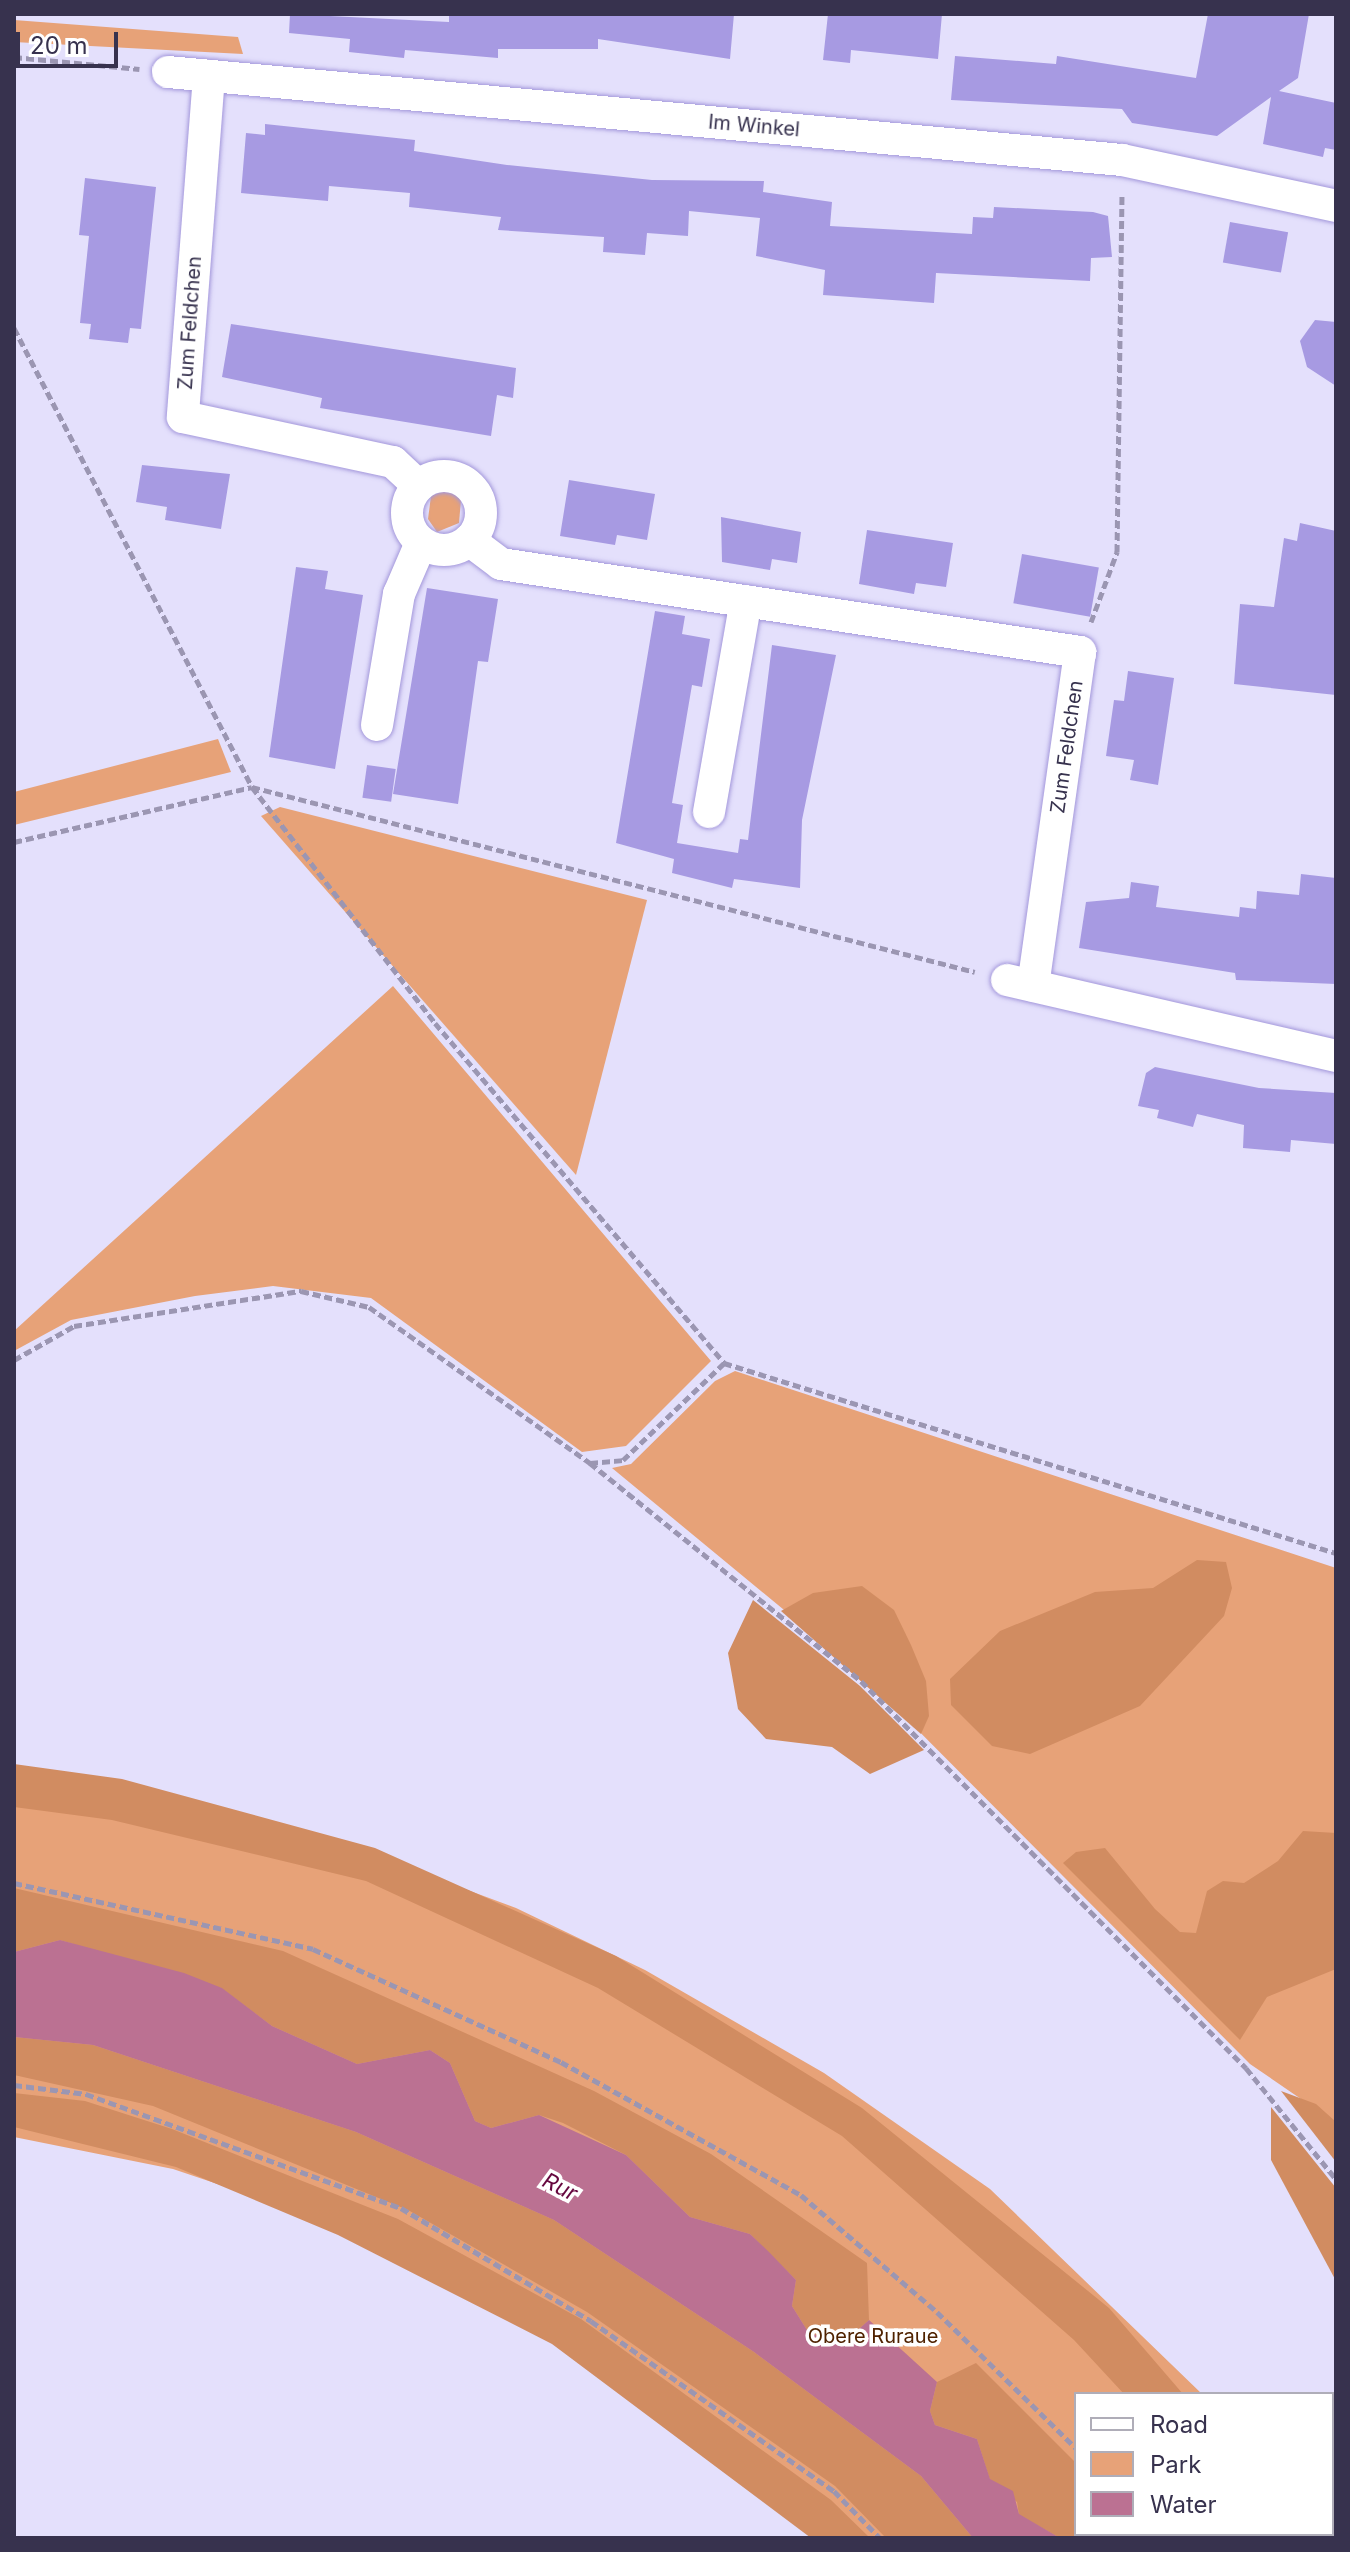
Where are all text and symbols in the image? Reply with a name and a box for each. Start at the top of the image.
scale bar [20,16,122,66]
text: 20 m [30,31,88,60]
street label: Im Winkel [707,110,801,142]
street label: Zum Feldchen [173,255,207,391]
street label: Zum Feldchen [1046,679,1088,815]
water label: Rur [538,2167,582,2207]
park label: Obere Ruraue [808,2324,938,2348]
legend [1074,2392,1334,2536]
text: Road [1150,2410,1208,2439]
text: Park [1150,2450,1201,2479]
text: Water [1150,2490,1217,2519]

